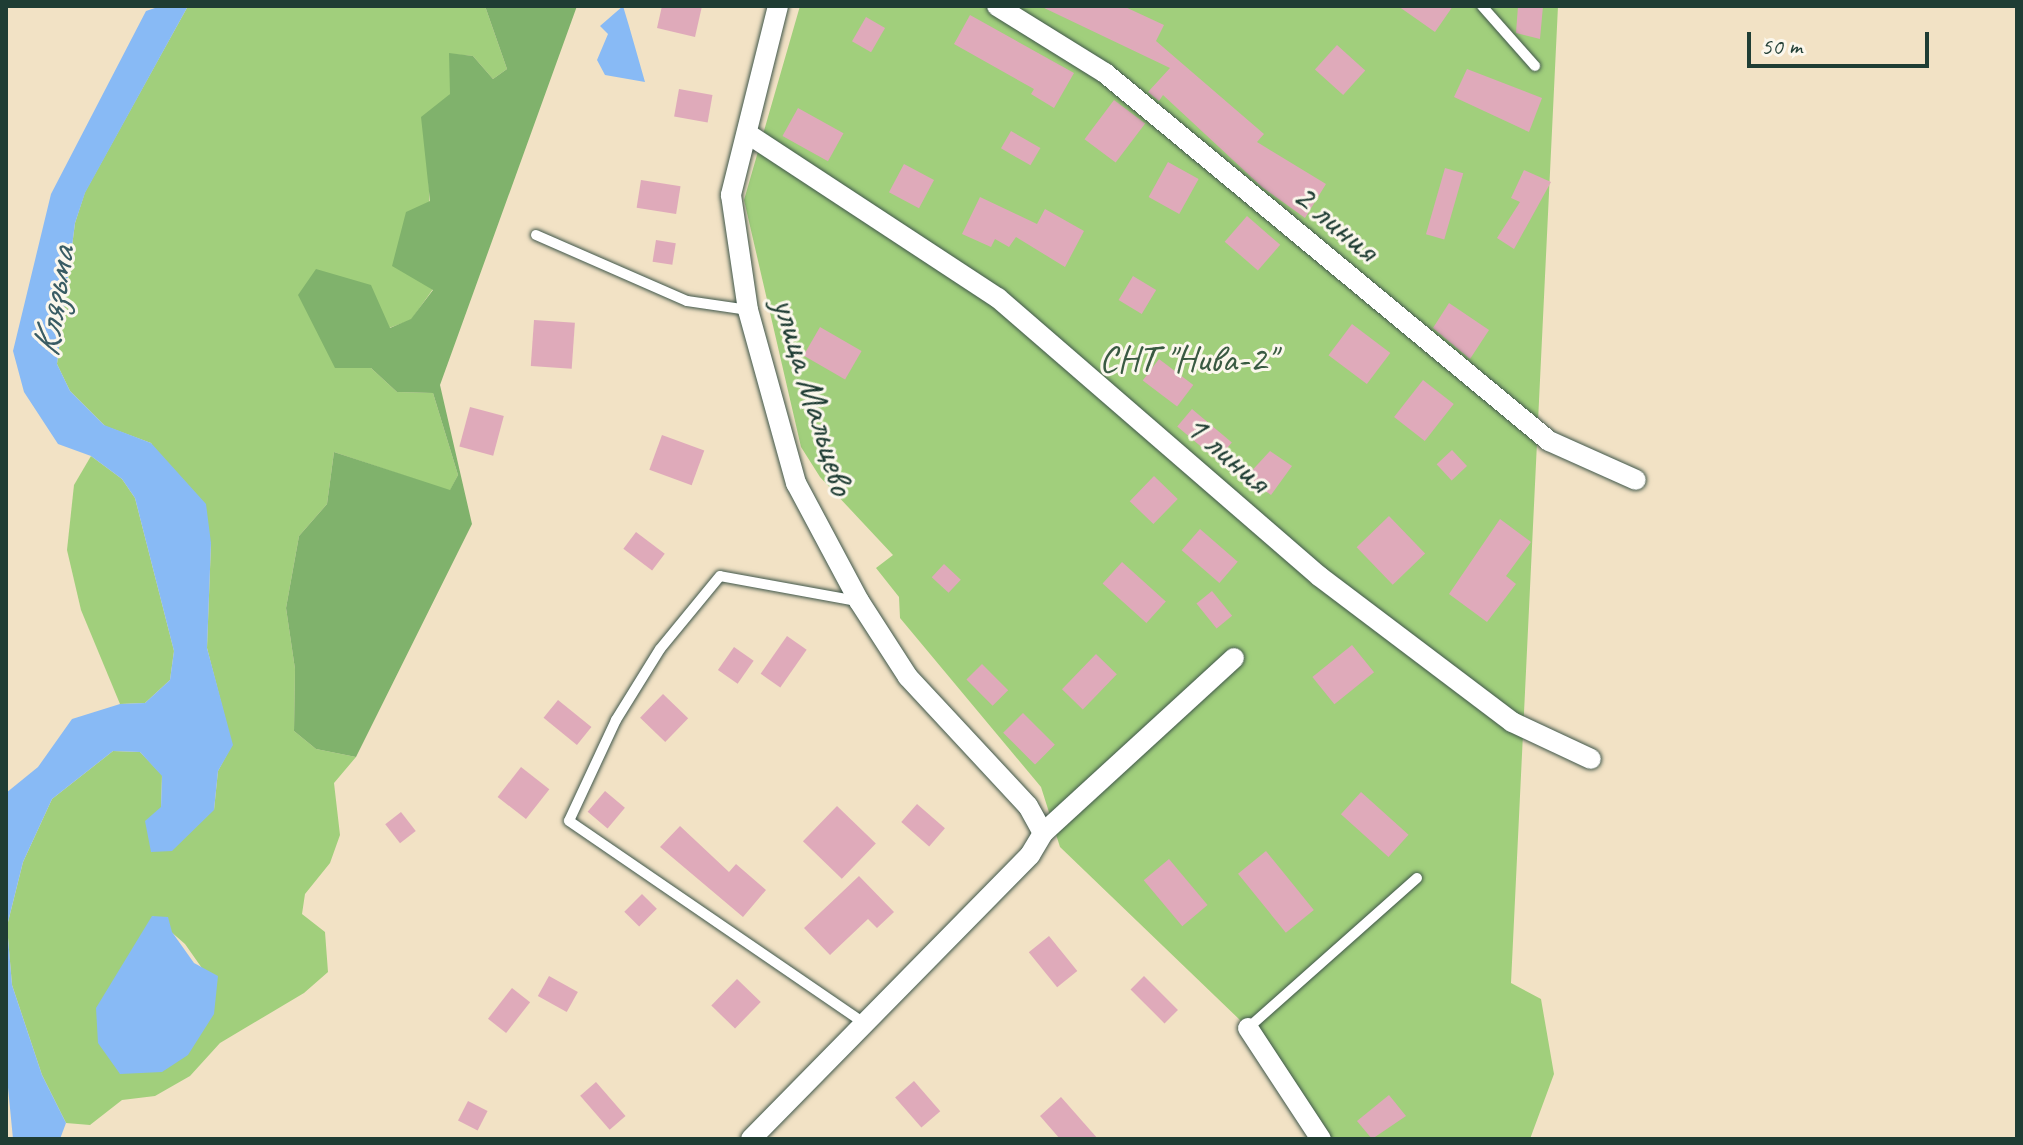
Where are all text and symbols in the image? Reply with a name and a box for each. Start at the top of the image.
scale bar [1751,16,1933,66]
text: 50 m [1761,31,1802,61]
street label: 2 линия [1283,173,1389,271]
water label: Клязьма [21,244,85,360]
street label: улица Мальцево [762,292,866,500]
park label: СНТ "Нива-2" [1099,336,1275,382]
street label: 1 линия [1176,403,1280,503]

